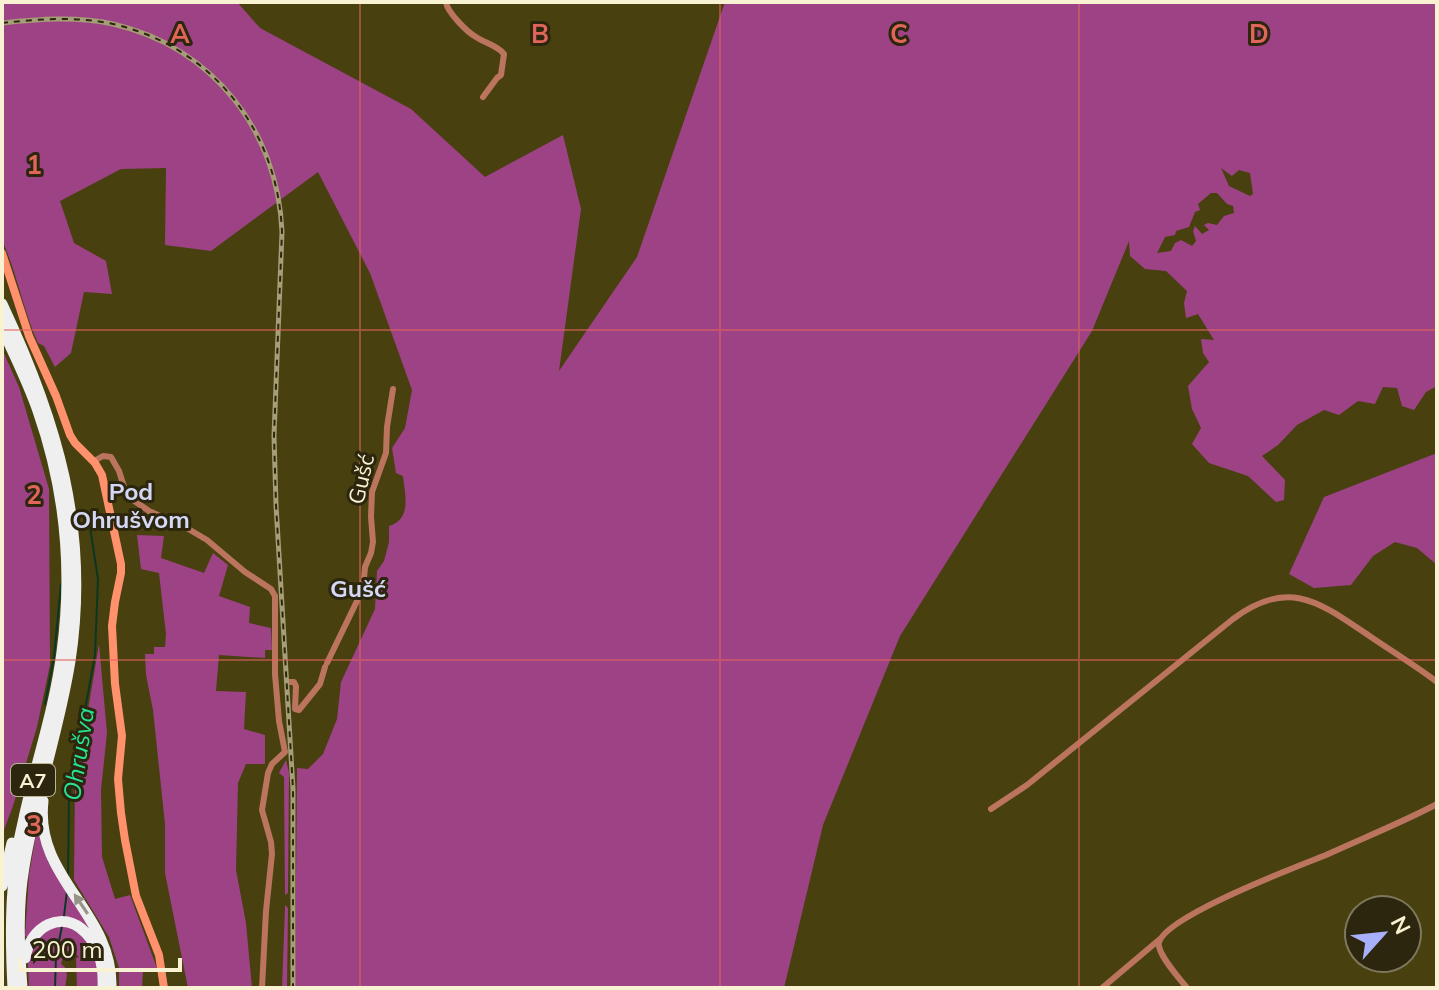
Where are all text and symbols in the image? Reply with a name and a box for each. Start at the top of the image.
text: A [170,17,190,50]
text: B [531,17,549,50]
text: C [890,17,908,50]
text: D [1249,17,1269,50]
text: 1 [26,148,42,181]
street label: Gušć [342,451,380,507]
district label: Pod Ohrušvom [72,476,190,534]
text: 2 [26,478,42,511]
district label: Gušć [330,573,386,603]
water label: Ohrušva [56,705,100,803]
road number: A7 [11,764,55,796]
text: 3 [26,808,42,841]
one-way arrow [73,893,88,914]
north arrow [1343,894,1423,974]
text: N [1385,911,1417,939]
scale bar [20,922,180,972]
text: 200 m [32,934,103,964]

